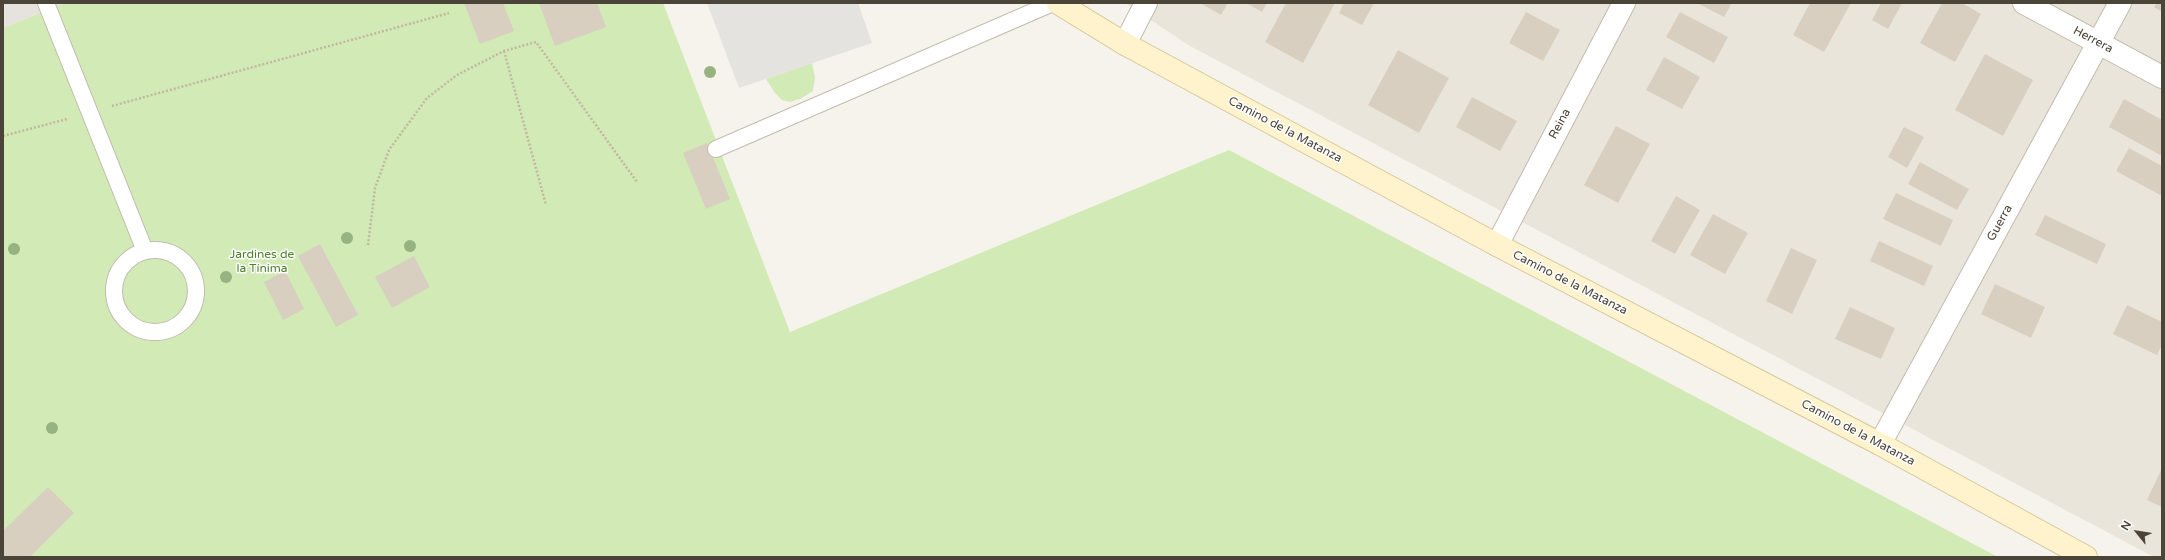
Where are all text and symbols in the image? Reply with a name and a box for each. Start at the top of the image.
street label: Herrera [2071,24,2115,56]
street label: Camino de la Matanza [1226,94,1344,166]
street label: Reina [1546,106,1574,142]
street label: Guerra [1984,202,2016,244]
park label: Jardines de la Tínima [230,248,294,276]
street label: Camino de la Matanza [1510,248,1630,318]
street label: Camino de la Matanza [1799,397,1917,469]
north arrow [2117,512,2157,552]
text: N [2118,519,2134,533]

